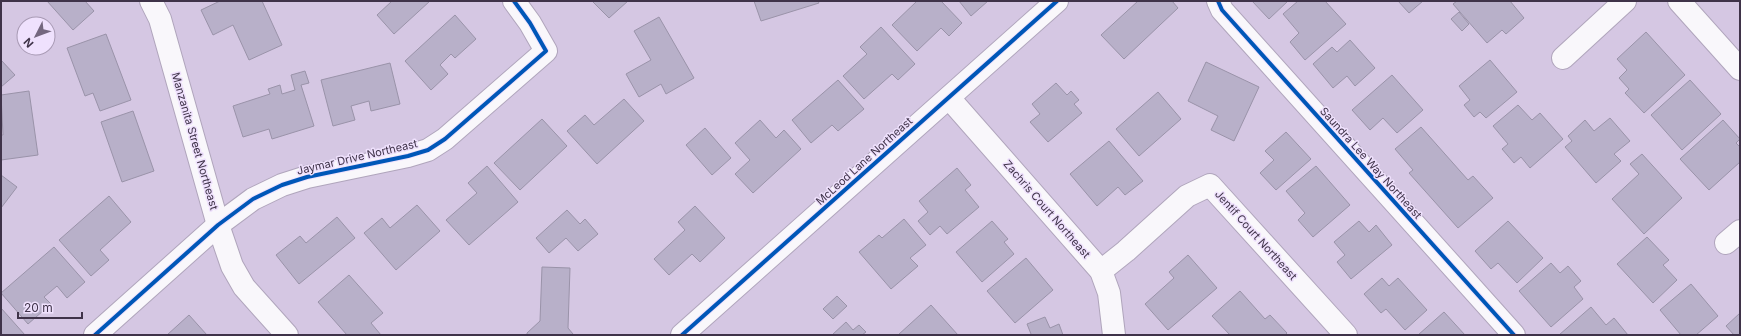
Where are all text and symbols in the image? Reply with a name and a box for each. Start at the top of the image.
north arrow [16,16,56,56]
text: N [21,35,37,50]
street label: Manzanita Street Northeast [169,71,221,212]
street label: Saundra Lee Way Northeast [1317,104,1425,222]
street label: McLeod Lane Northeast [813,114,915,208]
street label: Jaymar Drive Northeast [295,136,419,178]
street label: Zachris Court Northeast [1001,157,1094,261]
street label: Jentif Court Northeast [1212,187,1300,283]
scale bar [18,294,82,320]
text: 20 m [24,300,53,315]

